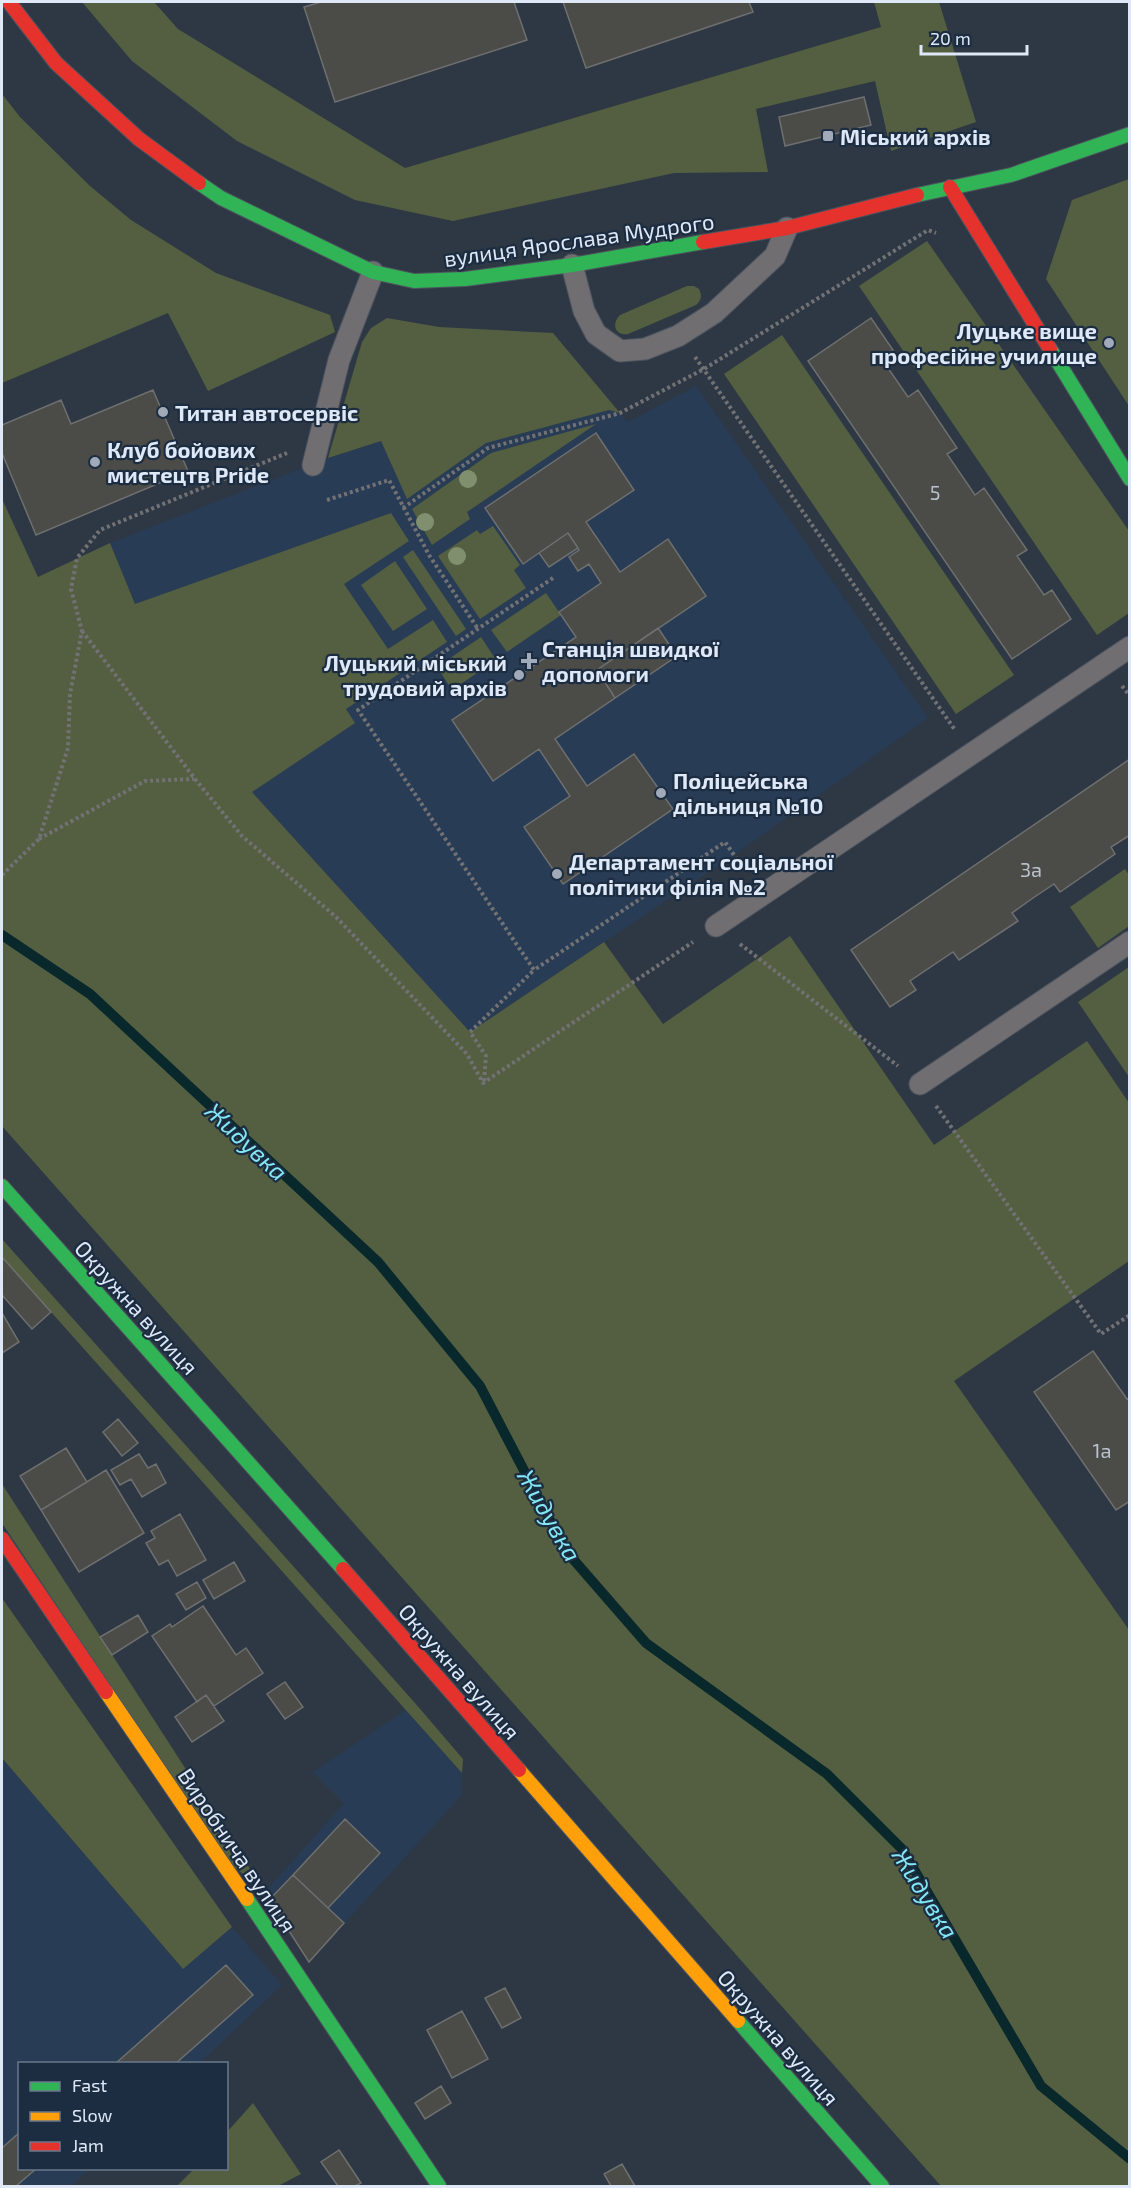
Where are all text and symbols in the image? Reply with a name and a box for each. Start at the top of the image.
scale bar [921,18,1028,56]
text: 20 m [930,27,971,49]
place label: Міський архів [840,123,991,149]
marker: Міський архів [821,129,835,143]
street label: вулиця Ярослава Мудрого [442,207,716,272]
place label: Луцьке вище професійне училище [871,317,1097,368]
marker: Луцьке вище професійне училище [1102,336,1116,350]
place label: Титан автосервіс [175,399,358,425]
marker: Титан автосервіс [156,405,170,419]
place label: Клуб бойових мистецтв Pride [107,436,269,487]
marker: Клуб бойових мистецтв Pride [88,455,102,469]
house number: 5 [930,480,940,504]
place label: Станція швидкої допомоги [542,635,720,686]
place label: Луцький міський трудовий архів [324,649,507,700]
marker: Станція швидкої допомоги [520,652,538,670]
marker: Луцький міський трудовий архів [512,668,526,682]
place label: Поліцейська дільниця №10 [673,767,823,818]
marker: Поліцейська дільниця №10 [654,786,668,800]
place label: Департамент соціальної політики філія №2 [569,848,835,899]
house number: 3а [1020,857,1042,881]
marker: Департамент соціальної політики філія №2 [550,867,564,881]
water label: Жидувка [199,1095,294,1186]
street label: Окружна вулиця [69,1235,204,1380]
house number: 1а [1093,1438,1112,1462]
water label: Жидувка [512,1463,588,1566]
street label: Окружна вулиця [393,1598,526,1745]
street label: Виробнича вулиця [173,1763,303,1938]
water label: Жидувка [886,1841,965,1944]
street label: Окружна вулиця [712,1964,845,2111]
legend [18,2062,228,2170]
text: Fast [72,2074,107,2096]
text: Slow [72,2104,113,2126]
text: Jam [72,2134,104,2156]

